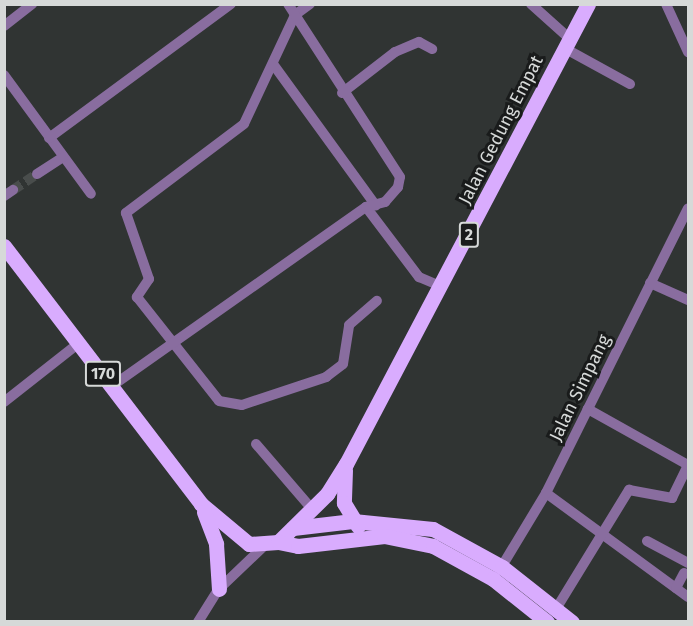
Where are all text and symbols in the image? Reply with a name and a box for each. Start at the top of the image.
street label: Jalan Gedung Empat [454,52,548,208]
road number: 2 [458,222,480,248]
street label: Jalan Simpang [545,331,615,445]
road number: 170 [84,361,122,387]

